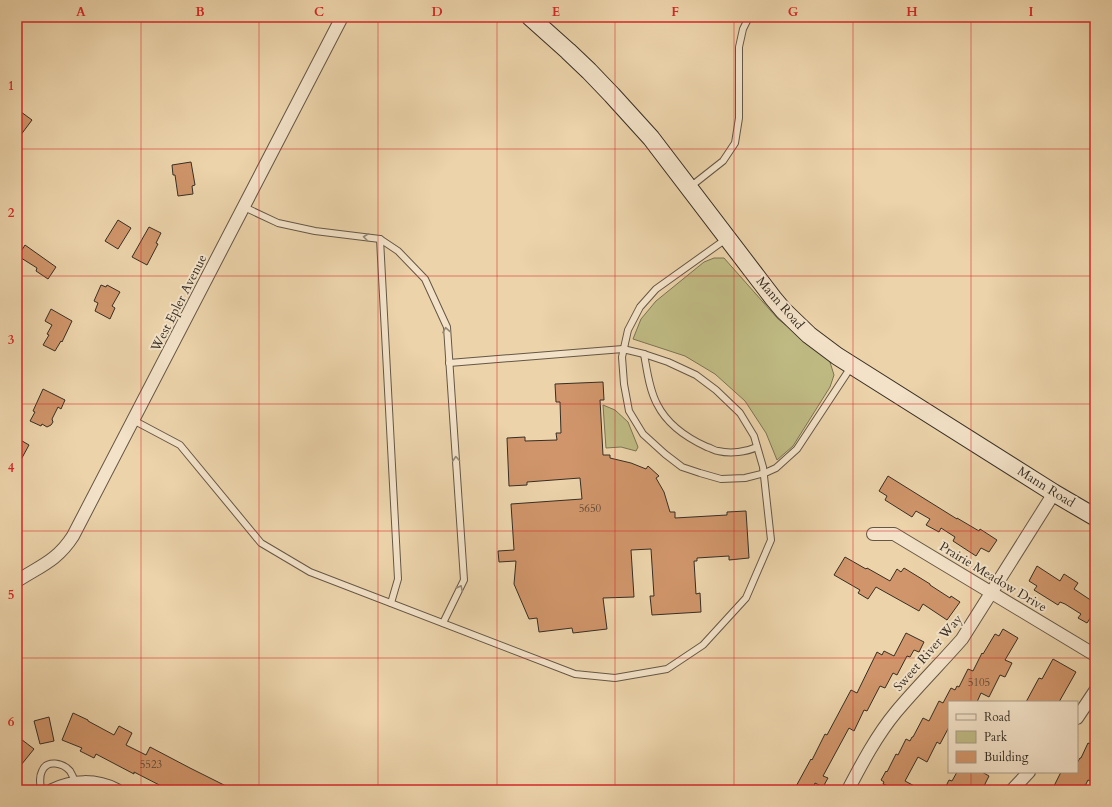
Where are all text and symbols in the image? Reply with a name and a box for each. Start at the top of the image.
text: A [76,3,86,21]
text: B [195,3,205,21]
text: C [314,3,324,21]
text: D [431,3,443,21]
text: E [552,3,560,21]
text: F [671,3,679,21]
text: G [788,3,799,21]
text: H [906,3,918,21]
text: I [1028,3,1034,21]
text: 1 [8,77,14,95]
text: 2 [8,204,15,222]
one-way arrow [363,233,369,242]
street label: West Epler Avenue [146,251,211,356]
street label: Mann Road [752,273,808,333]
one-way arrow [442,326,451,333]
text: 3 [8,331,15,349]
one-way arrow [451,456,460,462]
text: 4 [8,459,15,477]
street label: Mann Road [1014,462,1078,512]
house number: 5650 [579,501,602,516]
street label: Prairie Meadow Drive [936,538,1050,616]
one-way arrow [455,585,463,592]
text: 5 [8,586,14,604]
street label: Sweet River Way [890,611,967,695]
house number: 5105 [968,675,990,690]
legend [948,701,1078,773]
text: Road [984,709,1011,725]
text: 6 [8,713,15,731]
text: Park [984,729,1008,745]
text: Building [984,749,1029,765]
house number: 5523 [140,757,163,772]

